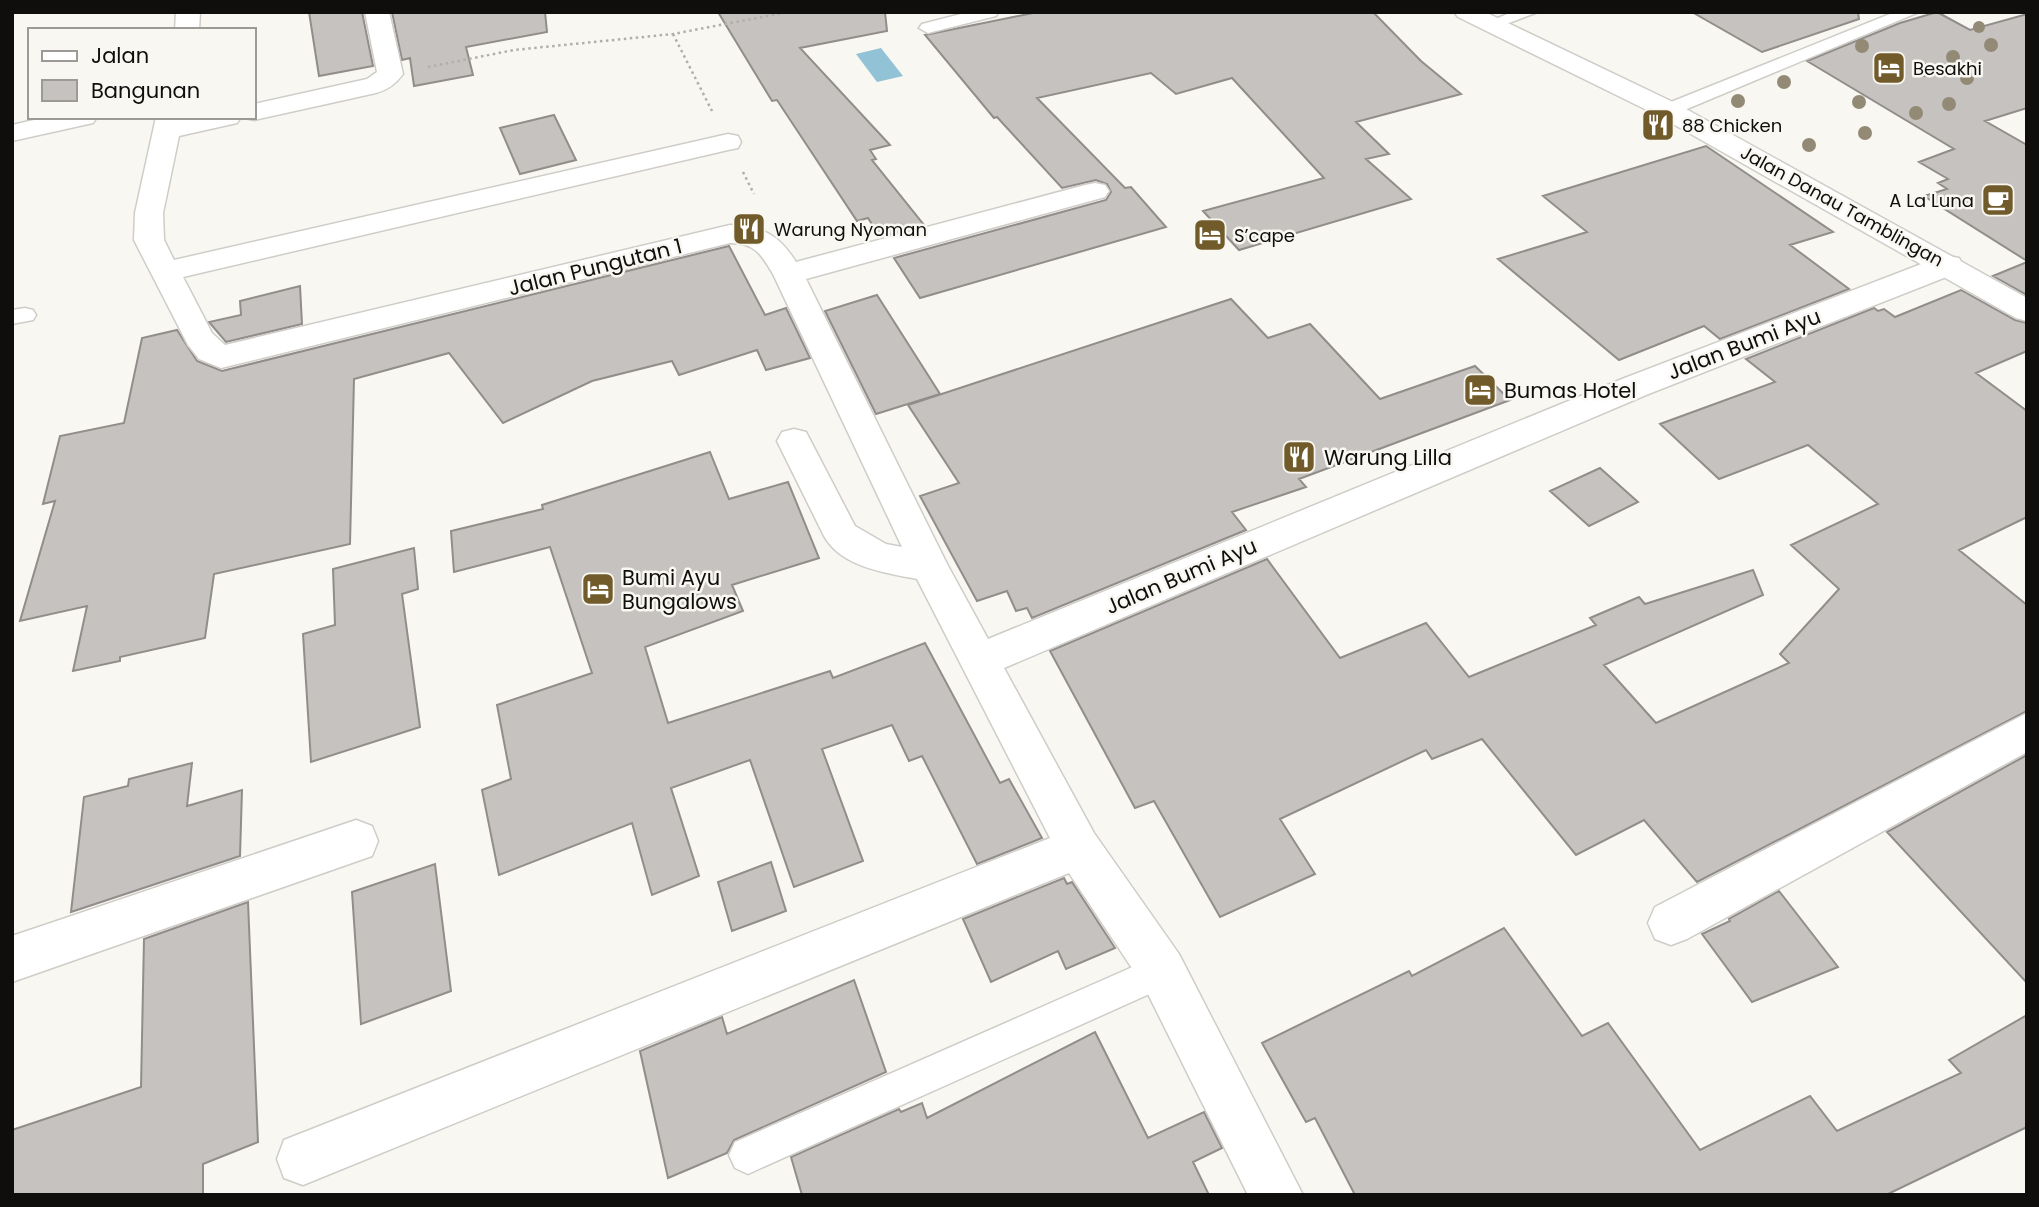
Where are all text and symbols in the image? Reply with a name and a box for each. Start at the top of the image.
legend [28,28,256,119]
text: Jalan [91,41,149,70]
hotel icon: Besakhi [1870,49,1908,87]
place label: Besakhi [1913,56,1982,81]
text: Bangunan [91,76,200,105]
restaurant icon: 88 Chicken [1639,106,1677,144]
place label: 88 Chicken [1682,113,1782,138]
street label: Jalan Danau Tamblingan [1736,140,1948,272]
cafe icon: A La Luna [1979,181,2017,219]
place label: A La Luna [1889,188,1974,213]
restaurant icon: Warung Nyoman [730,210,768,248]
hotel icon: S’cape [1191,216,1229,254]
place label: Warung Nyoman [774,217,927,242]
place label: S’cape [1234,223,1295,248]
street label: Jalan Pungutan 1 [505,231,685,303]
street label: Jalan Bumi Ayu [1663,301,1825,387]
hotel icon: Bumas Hotel [1461,371,1499,409]
place label: Bumas Hotel [1504,376,1637,405]
restaurant icon: Warung Lilla [1280,438,1318,476]
place label: Warung Lilla [1324,443,1452,472]
street label: Jalan Bumi Ayu [1101,531,1261,621]
place label: Bumi Ayu Bungalows [622,563,737,616]
hotel icon: Bumi Ayu Bungalows [579,570,617,608]

